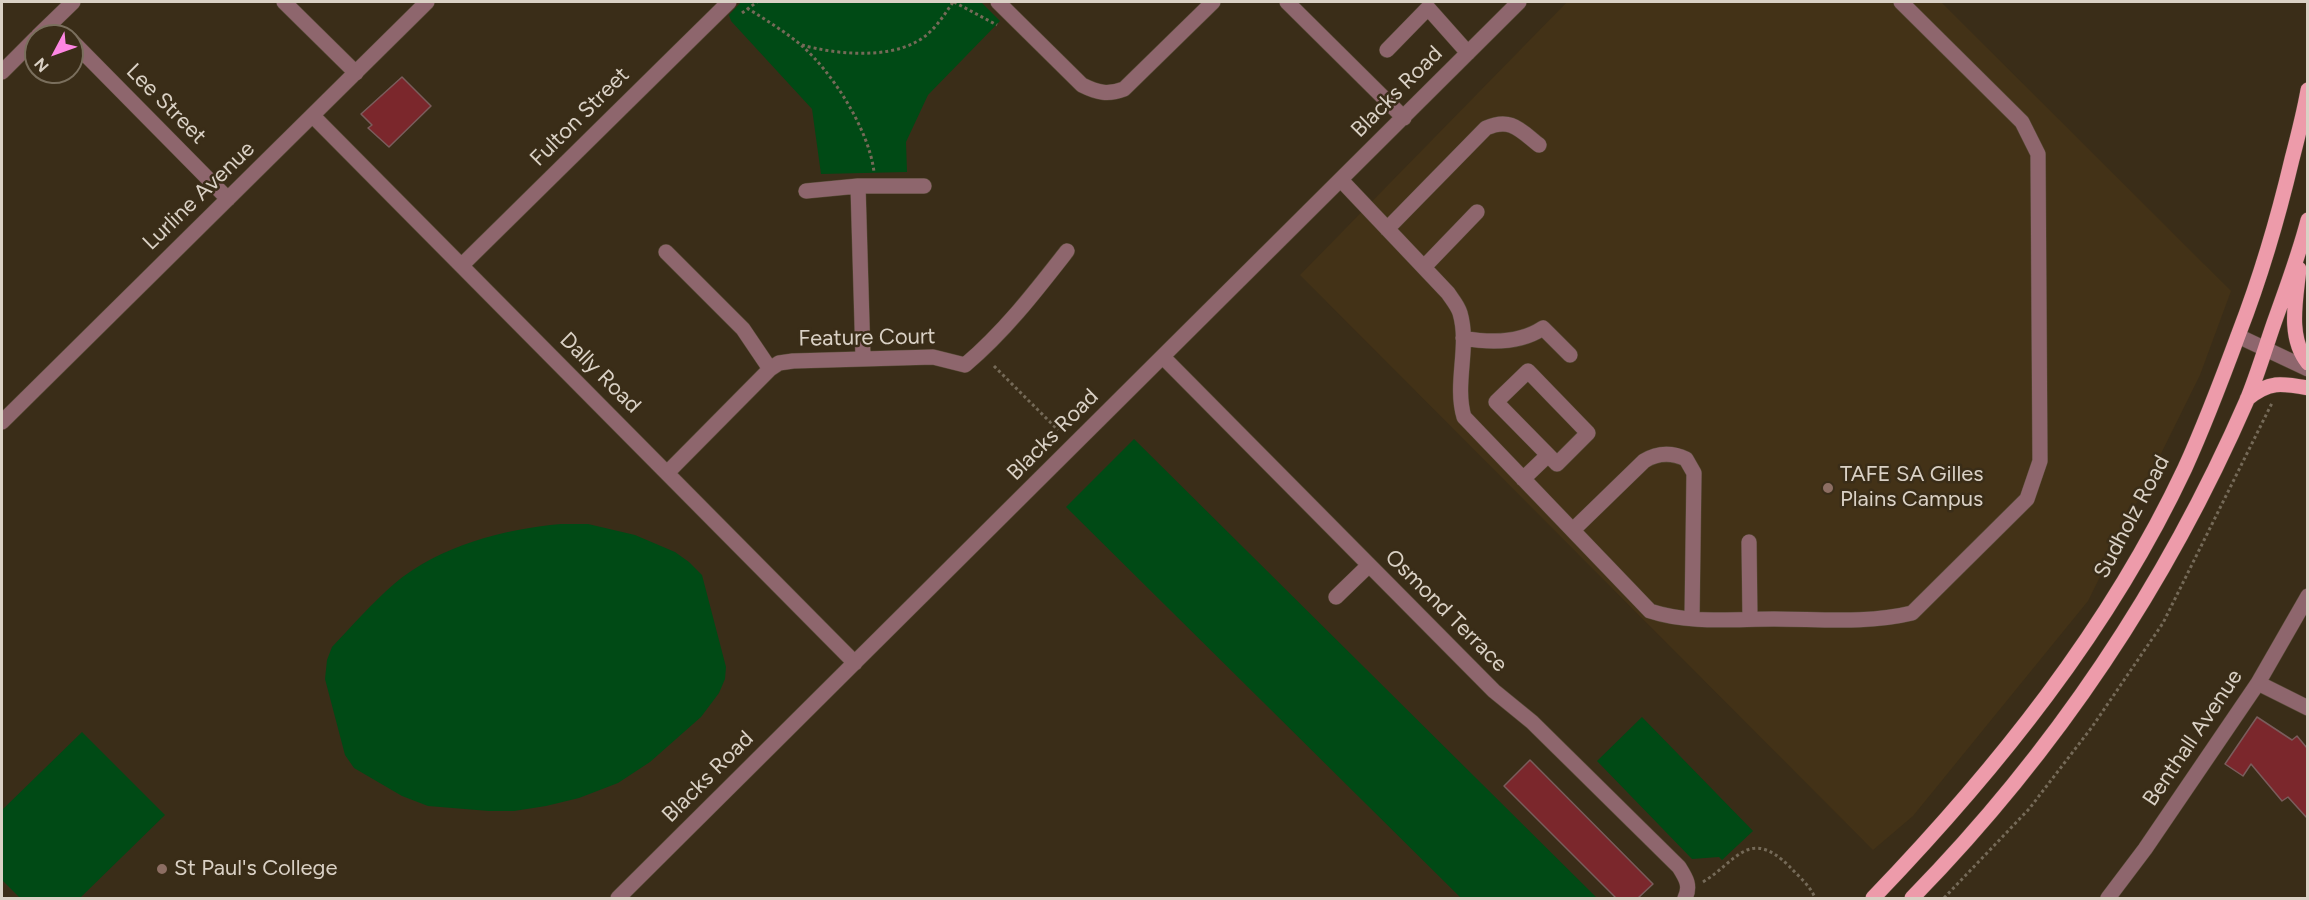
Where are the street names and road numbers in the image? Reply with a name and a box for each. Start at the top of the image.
street label: Blacks Road [1346,41,1448,143]
street label: Lee Street [120,58,212,150]
street label: Fulton Street [525,62,635,172]
street label: Lurline Avenue [138,136,260,256]
street label: Feature Court [798,324,936,352]
street label: Dally Road [554,327,646,419]
street label: Blacks Road [1002,384,1104,486]
street label: Sudholz Road [2089,451,2175,583]
street label: Osmond Terrace [1379,544,1513,678]
street label: Benthall Avenue [2138,665,2248,811]
street label: Blacks Road [657,726,759,828]

